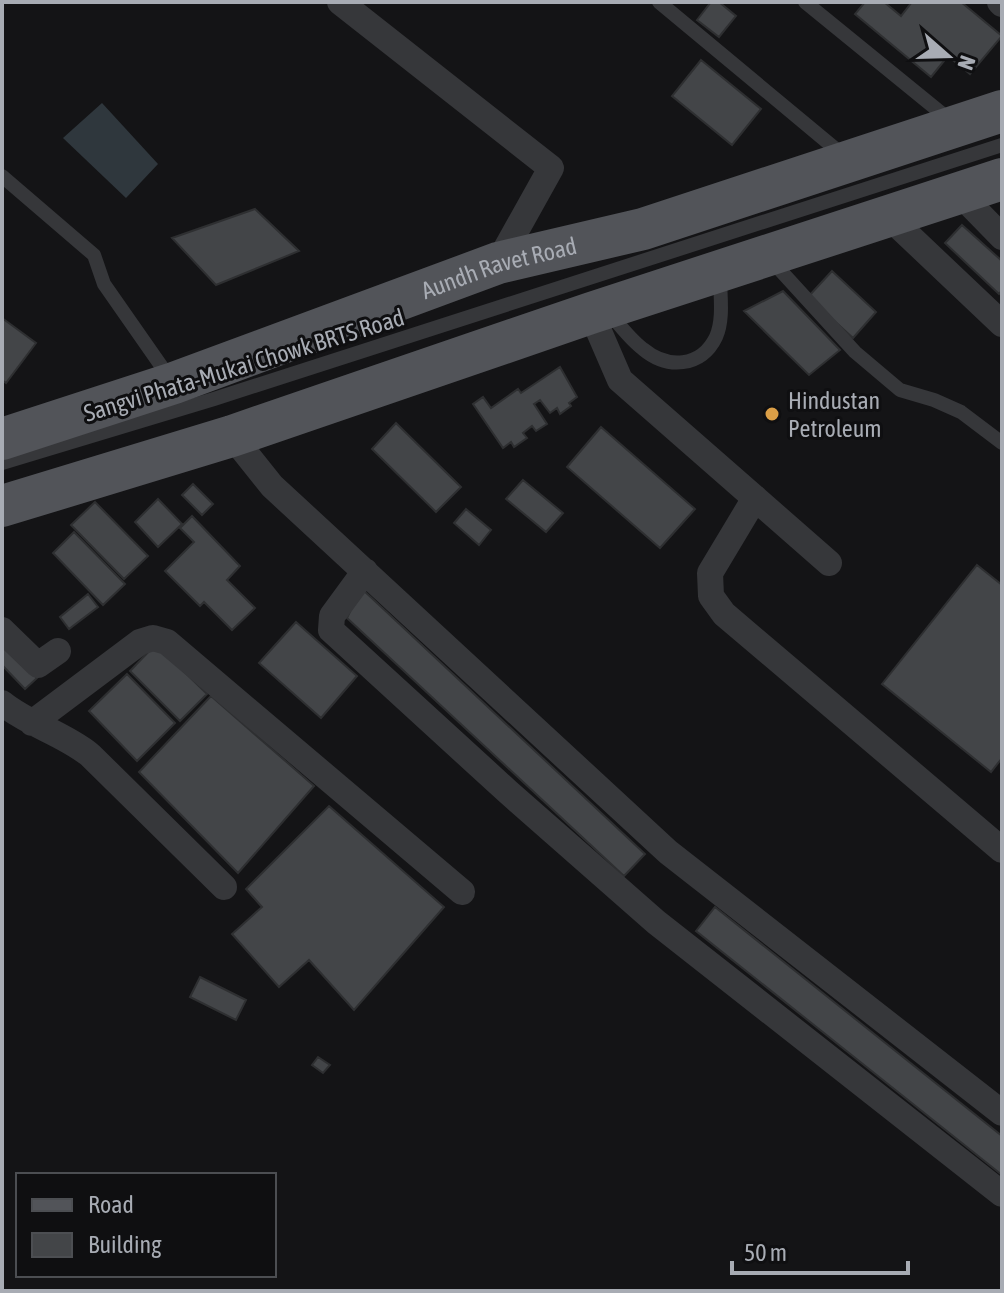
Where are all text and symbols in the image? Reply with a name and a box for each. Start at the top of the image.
north arrow [908,16,988,96]
text: N [952,52,981,73]
street label: Aundh Ravet Road [417,232,579,304]
street label: Sangvi Phata-Mukai Chowk BRTS Road [81,303,407,427]
place label: Hindustan Petroleum [788,387,882,442]
marker: Hindustan Petroleum [763,405,781,423]
legend [16,1173,276,1277]
text: Road [88,1191,134,1218]
scale bar [732,1225,908,1275]
text: Building [88,1231,162,1258]
text: 50 m [744,1239,787,1266]

